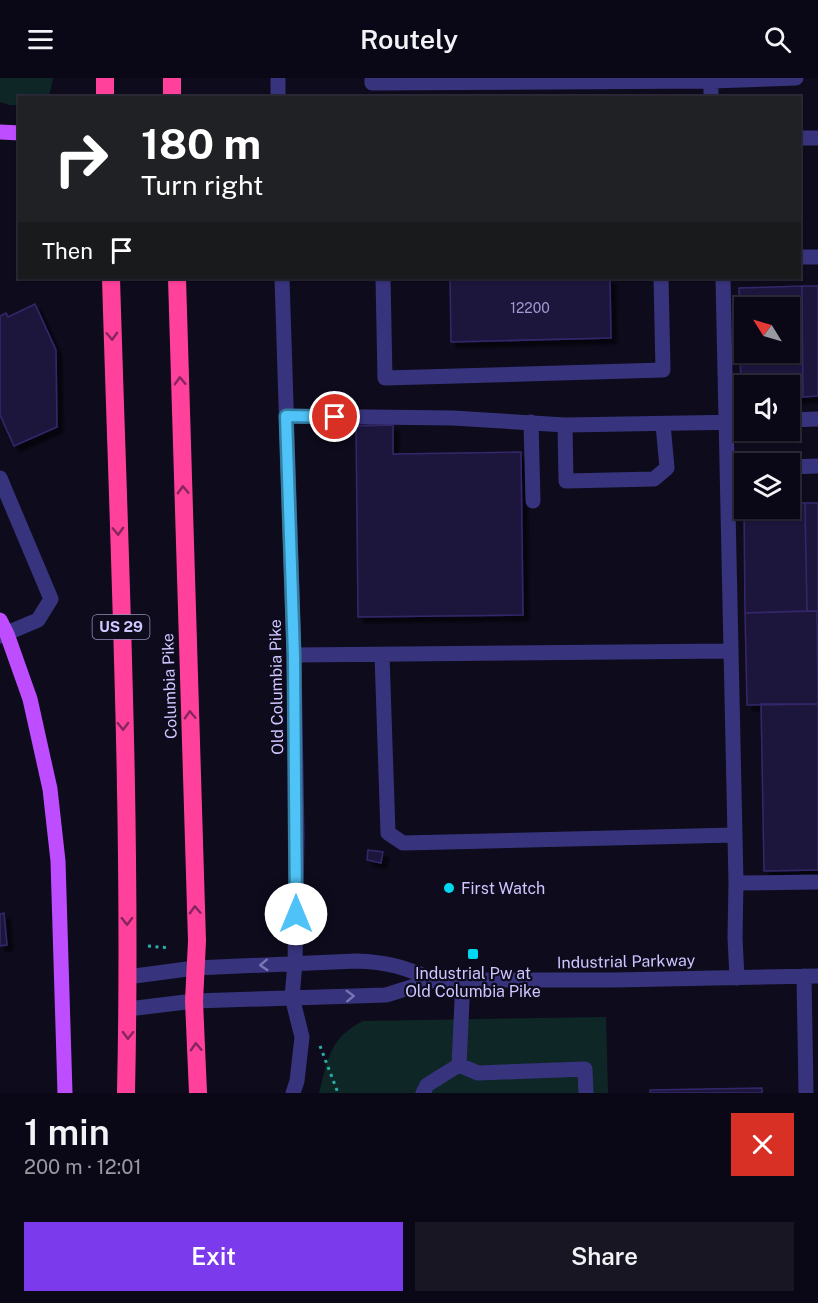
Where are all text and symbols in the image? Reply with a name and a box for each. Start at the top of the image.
icon: menu [24,23,57,56]
text: Routely [360,23,458,55]
icon: search [761,23,794,56]
text: 180 m [141,119,261,168]
icon: right [42,120,120,198]
text: Turn right [141,169,264,201]
icon: arrive [105,234,138,267]
text: Then [42,238,93,264]
north arrow [734,297,800,363]
map controls [734,297,800,519]
house number: 12200 [510,300,550,316]
one-way arrow [106,331,119,340]
button: sound [734,375,800,441]
one-way arrow [174,376,186,385]
pin [309,391,360,442]
icon: arrive [318,400,351,433]
button: layers [734,453,800,519]
one-way arrow [177,485,189,494]
one-way arrow [112,526,125,535]
road number: US 29 [92,615,150,639]
street label: Old Columbia Pike [266,619,287,755]
street label: Columbia Pike [158,633,181,739]
one-way arrow [183,710,196,719]
one-way arrow [117,721,130,730]
place label: First Watch [461,879,545,898]
marker: First Watch [442,881,456,895]
position arrow [264,882,328,946]
one-way arrow [189,905,202,914]
one-way arrow [121,916,133,925]
marker: Industrial Pw at Old Columbia Pike [466,947,480,961]
street label: Industrial Parkway [557,951,696,972]
one-way arrow [259,958,268,971]
place label: Industrial Pw at Old Columbia Pike [405,964,541,1001]
one-way arrow [346,990,355,1003]
one-way arrow [121,1030,134,1039]
one-way arrow [190,1042,203,1051]
text: 1 min [24,1111,110,1153]
button: close [731,1113,794,1176]
text: 200 m · 12:01 [24,1155,142,1179]
button: Exit [24,1222,403,1291]
button: Share [415,1222,794,1291]

